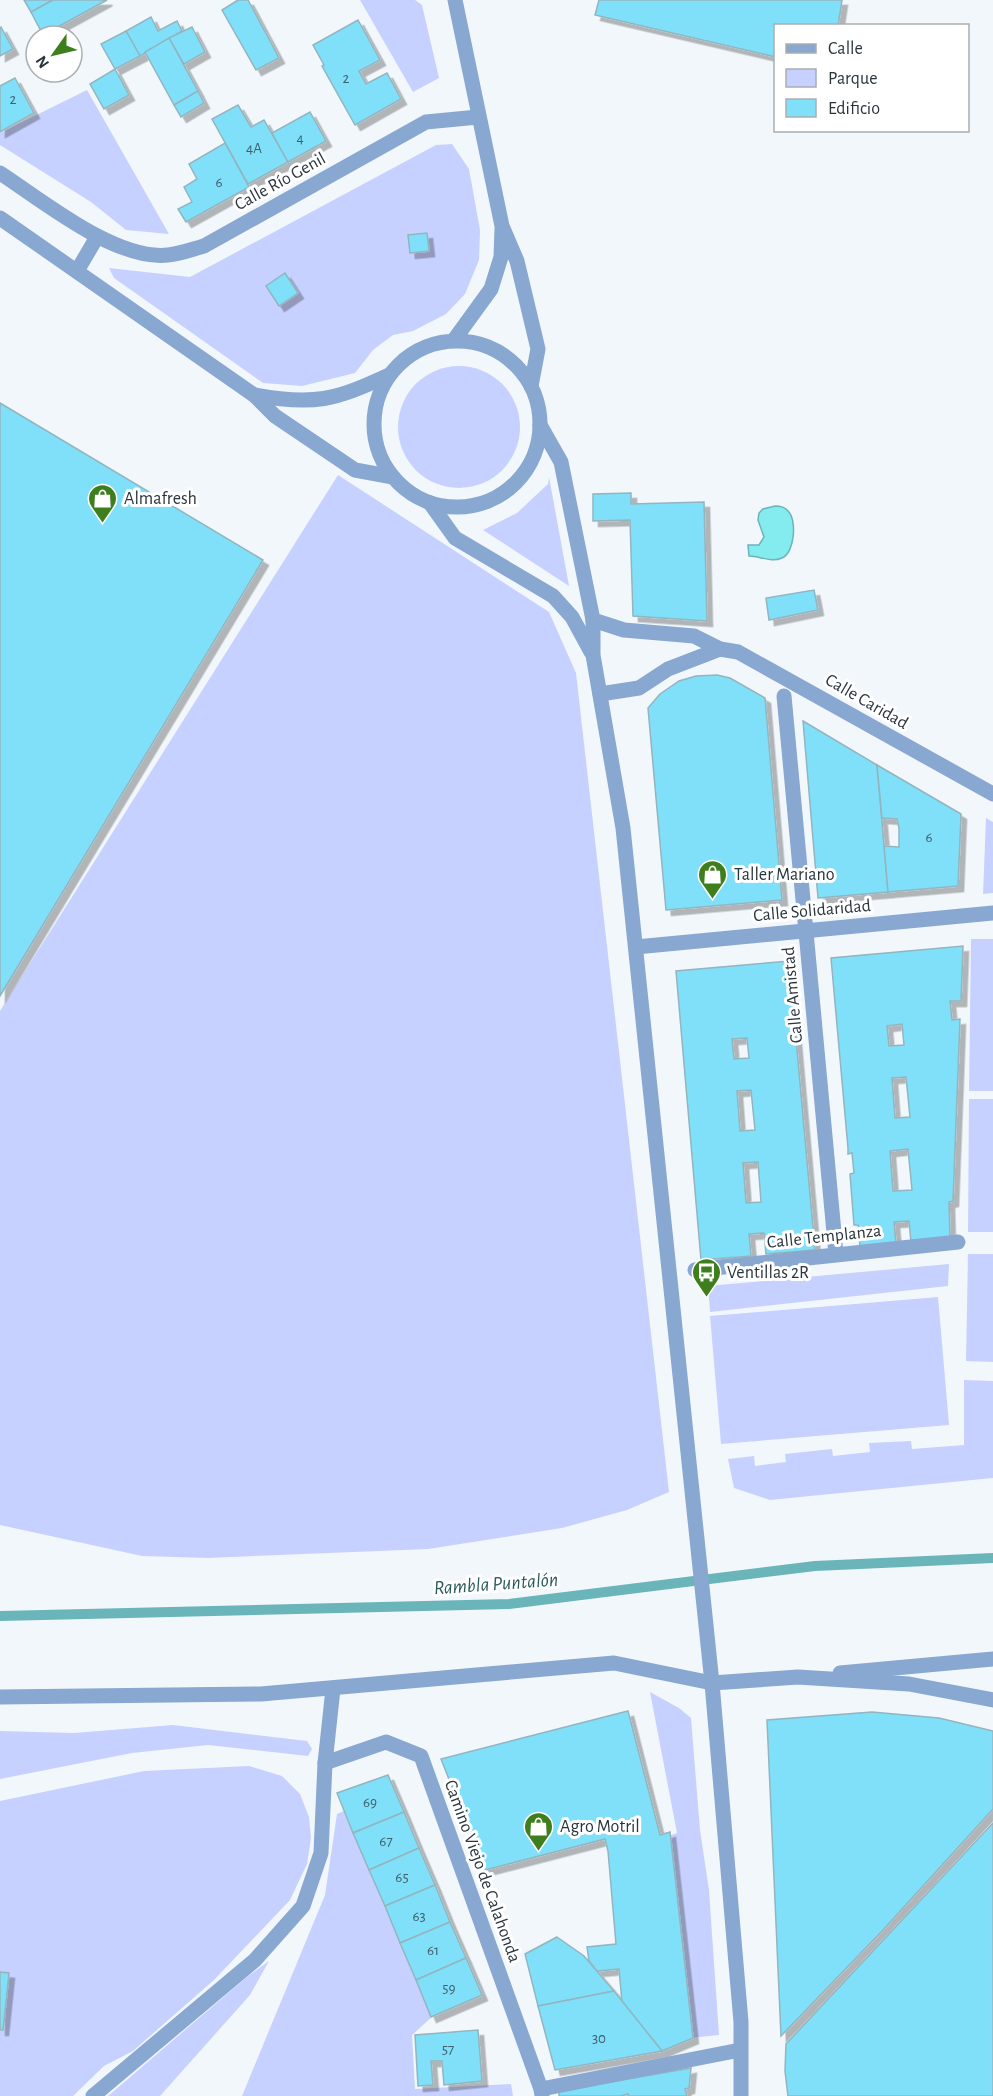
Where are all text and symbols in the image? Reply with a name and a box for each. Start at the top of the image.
north arrow [24,24,84,84]
legend [774,24,969,132]
text: Calle [828,40,863,58]
text: N [33,53,52,71]
text: Parque [828,70,877,88]
house number: 2 [343,71,350,86]
house number: 2 [10,92,17,107]
text: Edificio [828,100,880,118]
house number: 4 [296,131,304,146]
house number: 4A [246,141,262,156]
street label: Calle Río Genil [232,150,329,214]
house number: 6 [215,175,223,190]
shop icon: Almafresh [87,482,119,524]
place label: Almafresh [124,490,197,508]
street label: Calle Caridad [822,671,911,733]
house number: 6 [925,830,933,845]
shop icon: Taller Mariano [697,858,729,900]
place label: Taller Mariano [734,866,835,884]
street label: Calle Solidaridad [752,897,872,925]
street label: Calle Amistad [780,946,806,1044]
street label: Calle Templanza [766,1222,882,1252]
bus stop icon: Ventillas 2R [690,1256,722,1298]
place label: Ventillas 2R [727,1264,809,1282]
water label: Rambla Puntalón [433,1570,559,1598]
street label: Camino Viejo de Calahonda [441,1778,523,1965]
house number: 69 [363,1795,377,1810]
shop icon: Agro Motril [523,1810,555,1852]
place label: Agro Motril [560,1818,640,1836]
house number: 67 [379,1834,393,1849]
house number: 65 [395,1870,409,1885]
house number: 63 [412,1909,426,1924]
house number: 61 [427,1943,439,1958]
house number: 59 [442,1981,456,1996]
house number: 30 [592,2031,606,2046]
house number: 57 [442,2042,454,2057]

